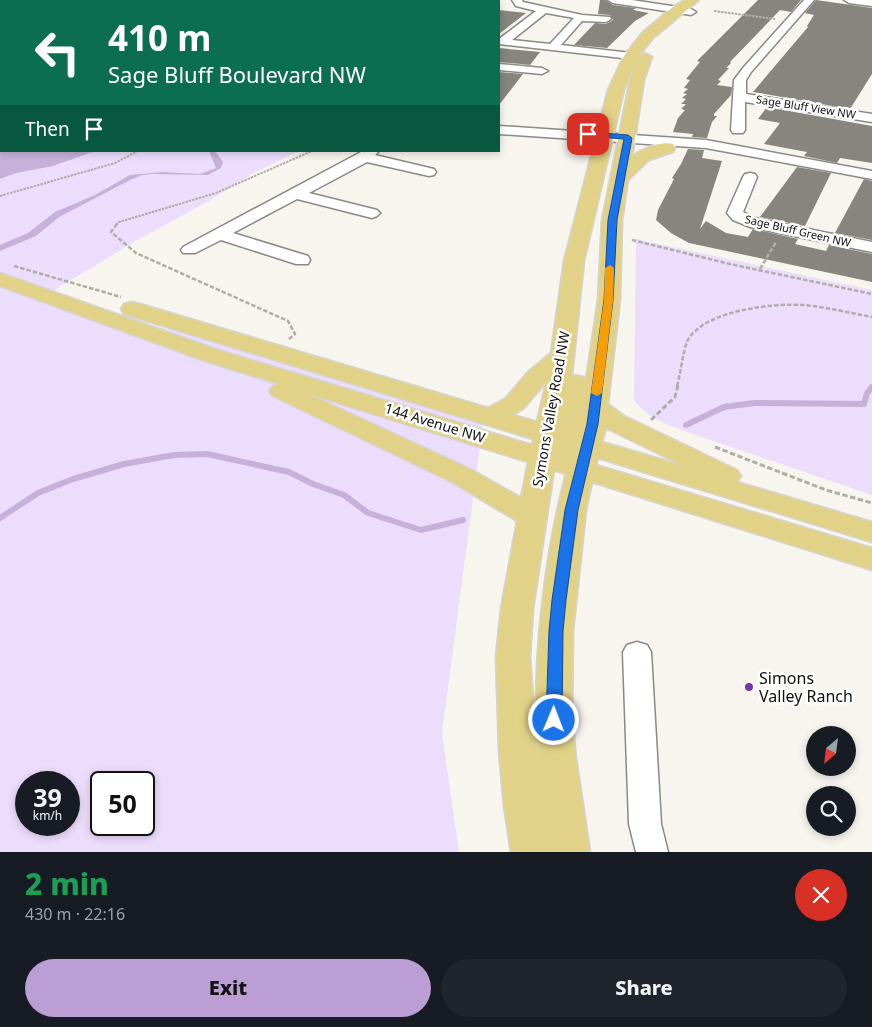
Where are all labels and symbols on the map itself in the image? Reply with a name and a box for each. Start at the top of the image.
street label: Sage Bluff View NW [755,91,858,122]
pin [567,113,609,155]
street label: Sage Bluff Green NW [744,211,853,250]
street label: Symons Valley Road NW [527,330,574,488]
street label: 144 Avenue NW [383,398,488,447]
place label: Simons Valley Ranch [759,667,853,707]
marker: Simons Valley Ranch [743,681,755,693]
position arrow [527,693,579,745]
north arrow [806,726,856,776]
speed limit sign: 50 [90,771,155,836]

